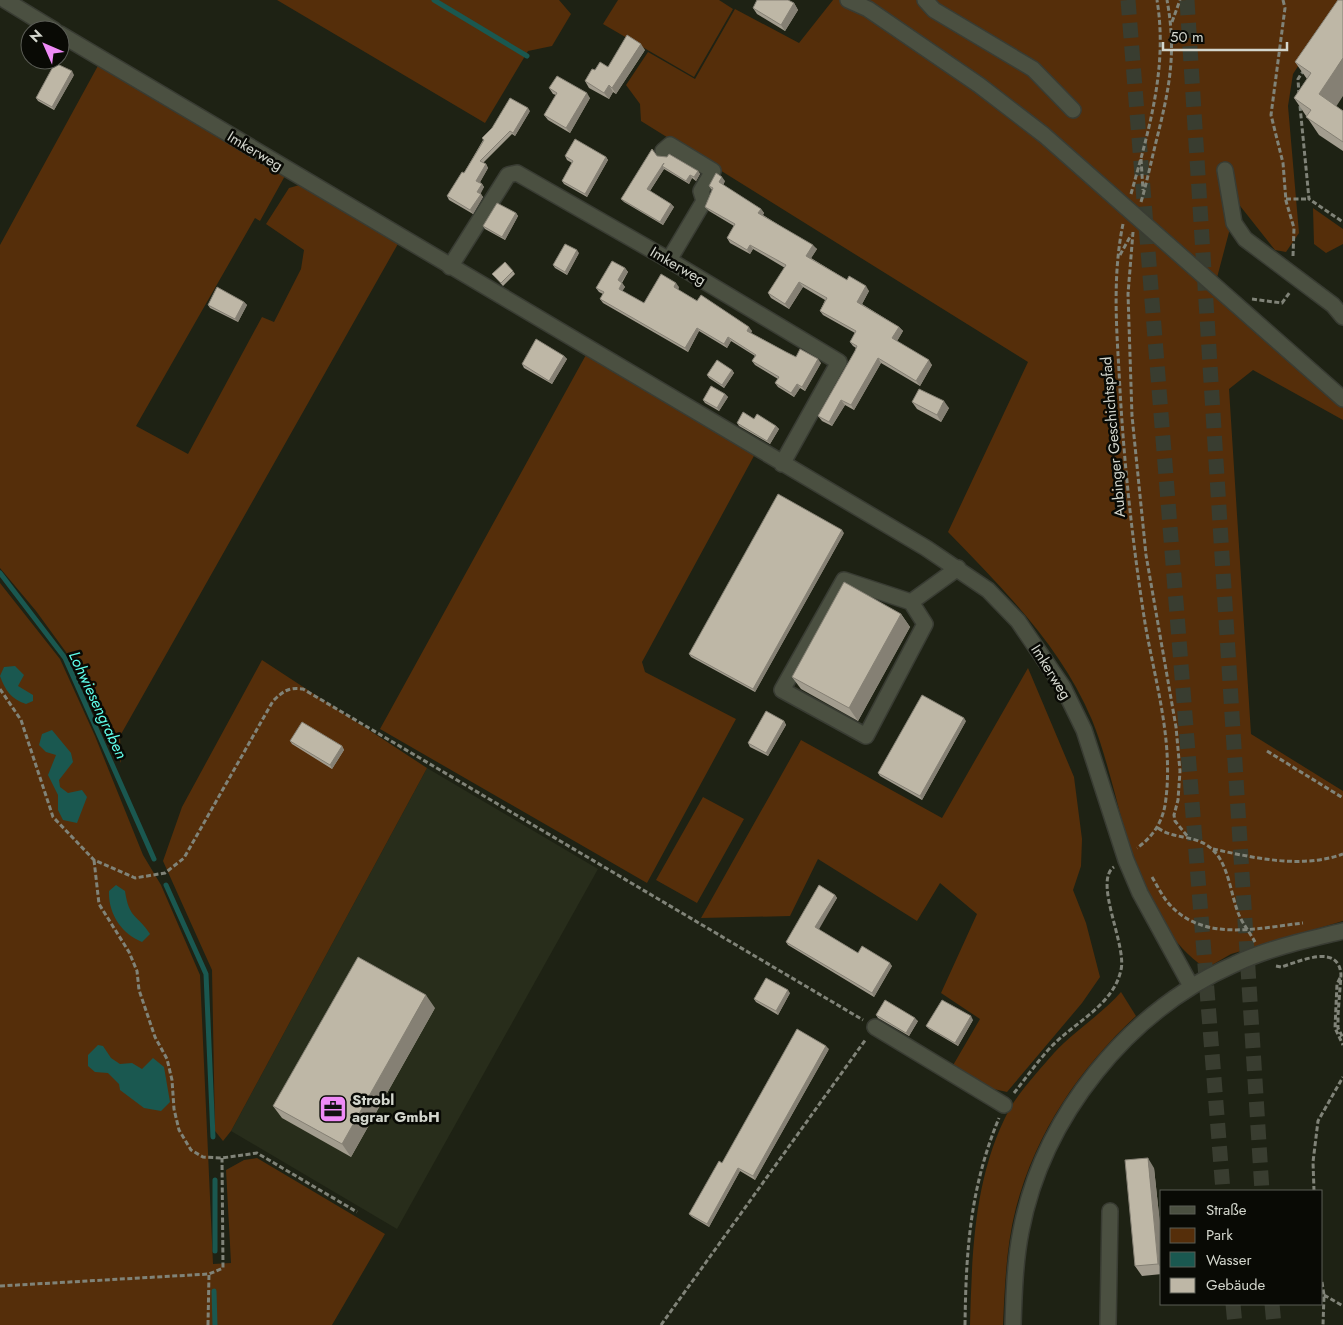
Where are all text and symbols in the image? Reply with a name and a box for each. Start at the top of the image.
north arrow [20,20,70,70]
scale bar [1163,20,1287,52]
text: N [25,25,47,47]
text: 50 m [1170,26,1204,48]
street label: Imkerweg [223,126,287,176]
street label: Imkerweg [646,241,710,291]
street label: Aubinger Geschichtspfad [1095,356,1131,518]
street label: Imkerweg [1025,640,1077,704]
water label: Lohwiesengraben [63,647,133,763]
place label: Strobl agrar GmbH [352,1089,440,1128]
office icon: Strobl agrar GmbH [318,1094,348,1124]
legend [1160,1190,1323,1305]
text: Straße [1206,1199,1247,1221]
text: Park [1206,1224,1233,1246]
text: Wasser [1206,1249,1252,1271]
text: Gebäude [1206,1274,1266,1296]

